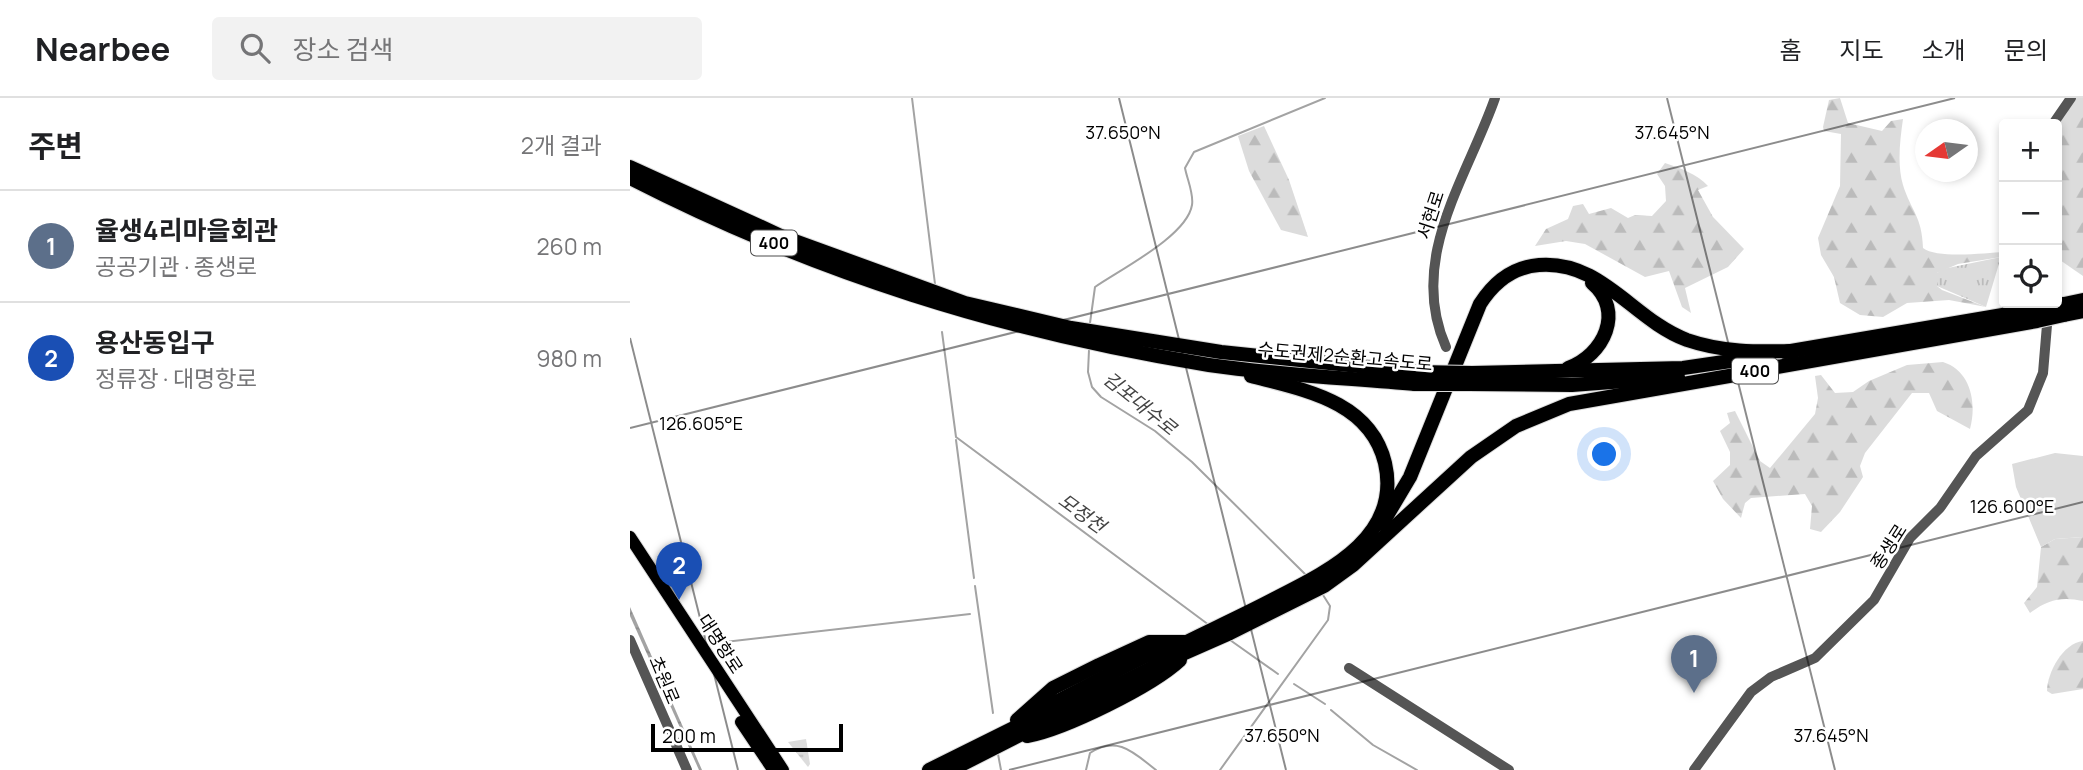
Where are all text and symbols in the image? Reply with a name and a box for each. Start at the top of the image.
search box [212,17,702,80]
text: Nearbee [35,26,170,71]
icon: search [236,29,274,67]
text: 장소 검색 [292,31,393,67]
text: 홈 [1779,33,1801,66]
text: 지도 [1839,33,1884,66]
text: 소개 [1922,33,1966,66]
text: 문의 [2004,33,2048,66]
north arrow [1915,119,1978,182]
map controls [1999,119,2062,308]
button: + [1999,119,2062,182]
text: 37.650°N [1085,120,1161,144]
text: 37.645°N [1635,120,1709,144]
text: 주변 [28,125,83,166]
text: 2개 결과 [521,129,602,161]
button: − [1999,182,2062,245]
street label: 서현로 [1411,187,1449,242]
text: 율생4리마을회관 [95,212,278,248]
text: 1 [46,230,56,262]
text: 260 m [536,230,602,262]
road number: 400 [751,230,797,256]
button: locate [1999,245,2062,308]
text: 공공기관 · 종생로 [95,250,258,282]
text: 용산동입구 [95,324,215,360]
street label: 수도권제2순환고속도로 [1256,336,1434,376]
text: 2 [44,342,58,374]
text: 980 m [536,342,602,374]
road number: 400 [1732,358,1778,384]
text: 정류장 · 대명항로 [95,362,258,394]
water label: 김포대수로 [1098,365,1183,442]
text: 126.605°E [659,411,743,435]
your location [1587,437,1621,471]
water label: 모정천 [1053,487,1112,540]
text: 126.600°E [1970,494,2054,518]
street label: 종생로 [1865,519,1912,574]
pin: 2 [656,542,702,600]
street label: 대명항로 [693,609,749,678]
pin: 1 [1671,635,1717,693]
street label: 초원로 [644,652,686,707]
scale bar [651,721,844,753]
text: 200 m [662,723,716,749]
text: 37.650°N [1244,723,1320,747]
text: 37.645°N [1794,723,1868,747]

